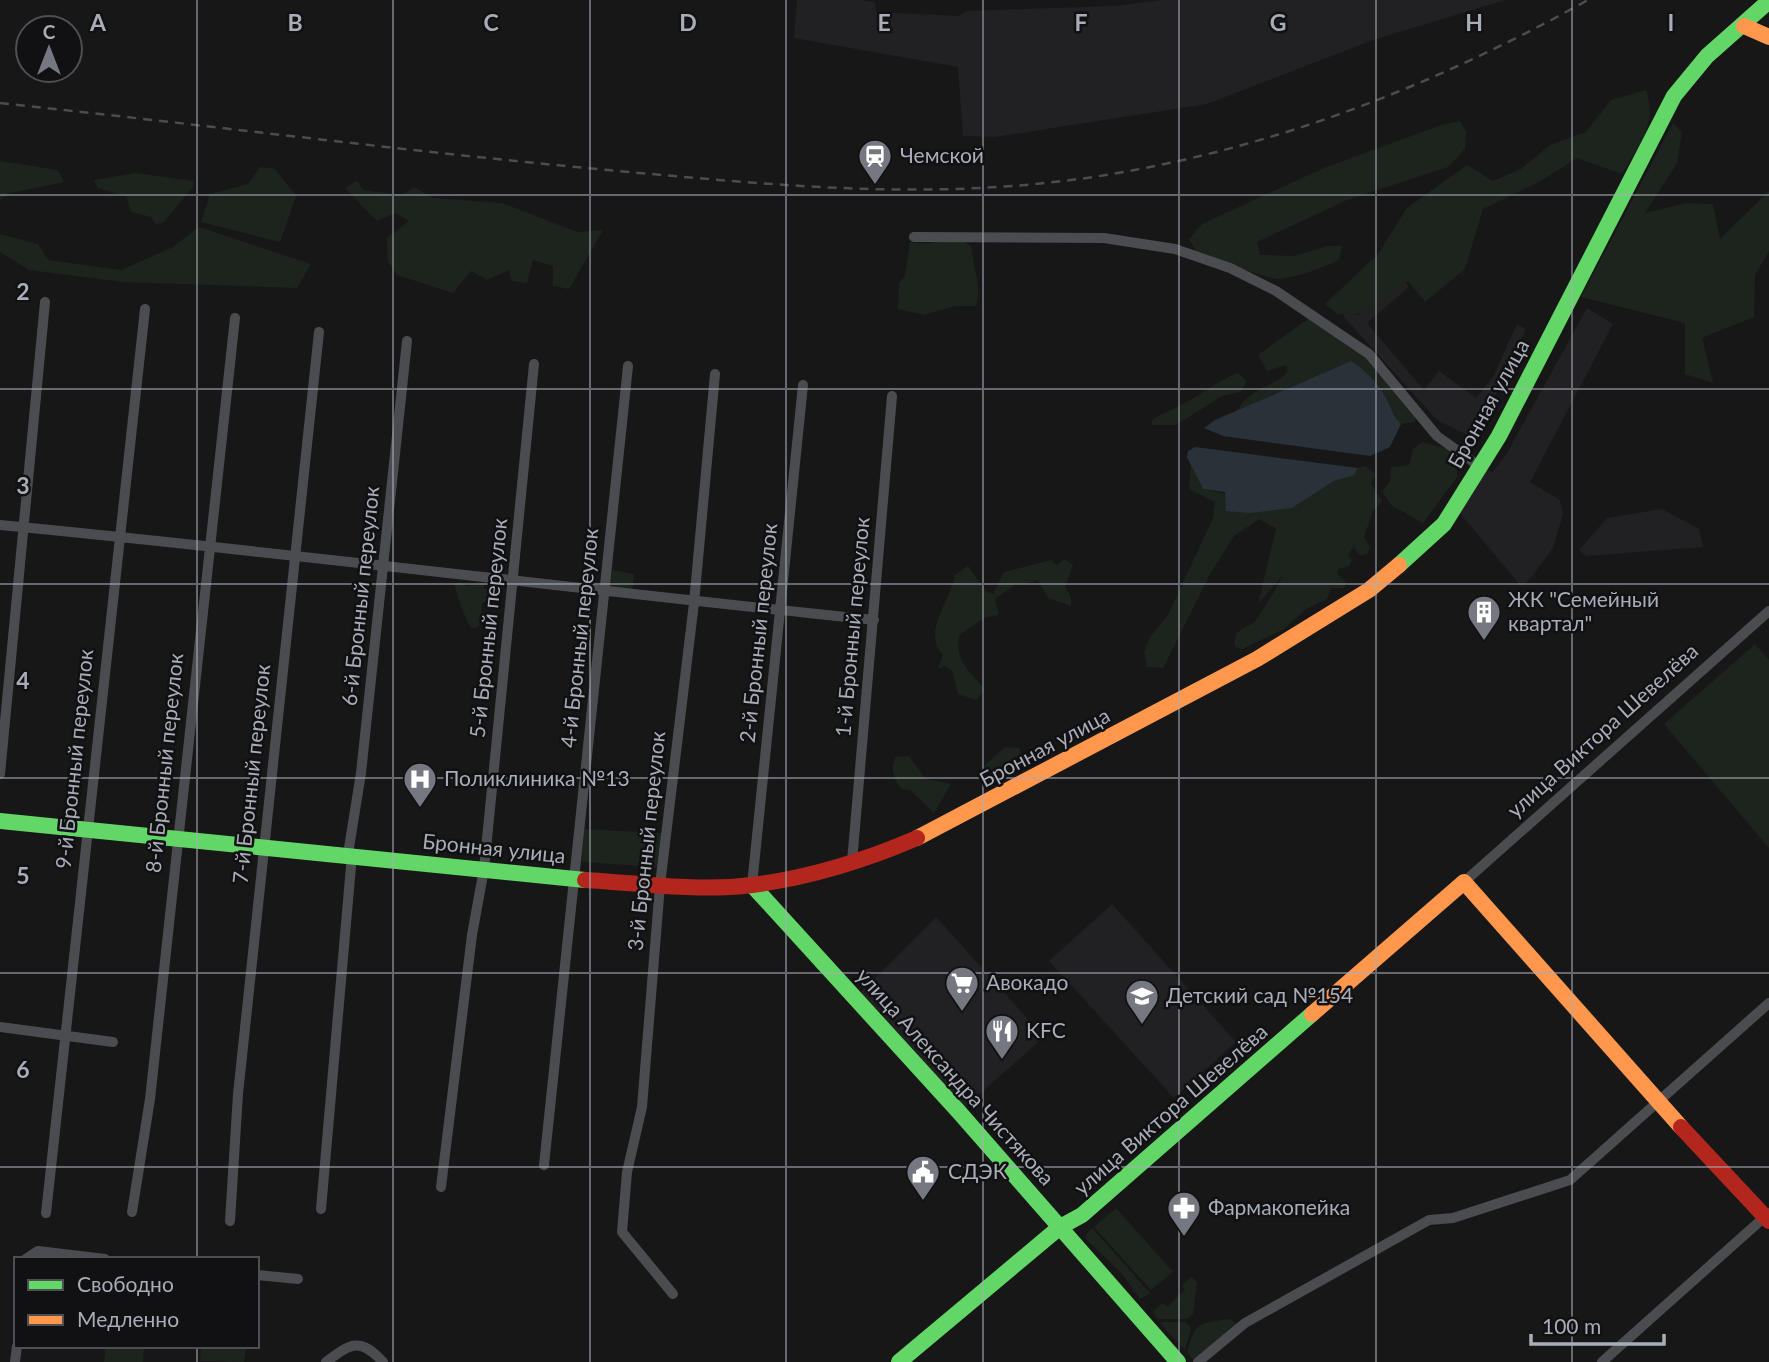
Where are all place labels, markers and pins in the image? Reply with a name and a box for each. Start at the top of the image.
station icon: Чемской [856,137,894,186]
place label: Чемской [900,142,984,167]
place label: ЖК "Семейный квартал" [1508,586,1659,635]
building icon: ЖК "Семейный квартал" [1465,593,1503,642]
hospital icon: Поликлиника №13 [401,760,439,809]
place label: Поликлиника №13 [444,765,630,790]
supermarket icon: Авокадо [943,964,981,1013]
place label: Авокадо [986,969,1069,994]
school or university icon: Детский сад №154 [1123,977,1161,1026]
place label: Детский сад №154 [1166,982,1353,1007]
restaurant icon: KFC [983,1012,1021,1061]
place label: KFC [1026,1017,1066,1042]
public building icon: СДЭК [904,1153,942,1202]
place label: СДЭК [948,1158,1007,1183]
pharmacy icon: Фармакопейка [1165,1189,1203,1238]
place label: Фармакопейка [1208,1194,1350,1219]

